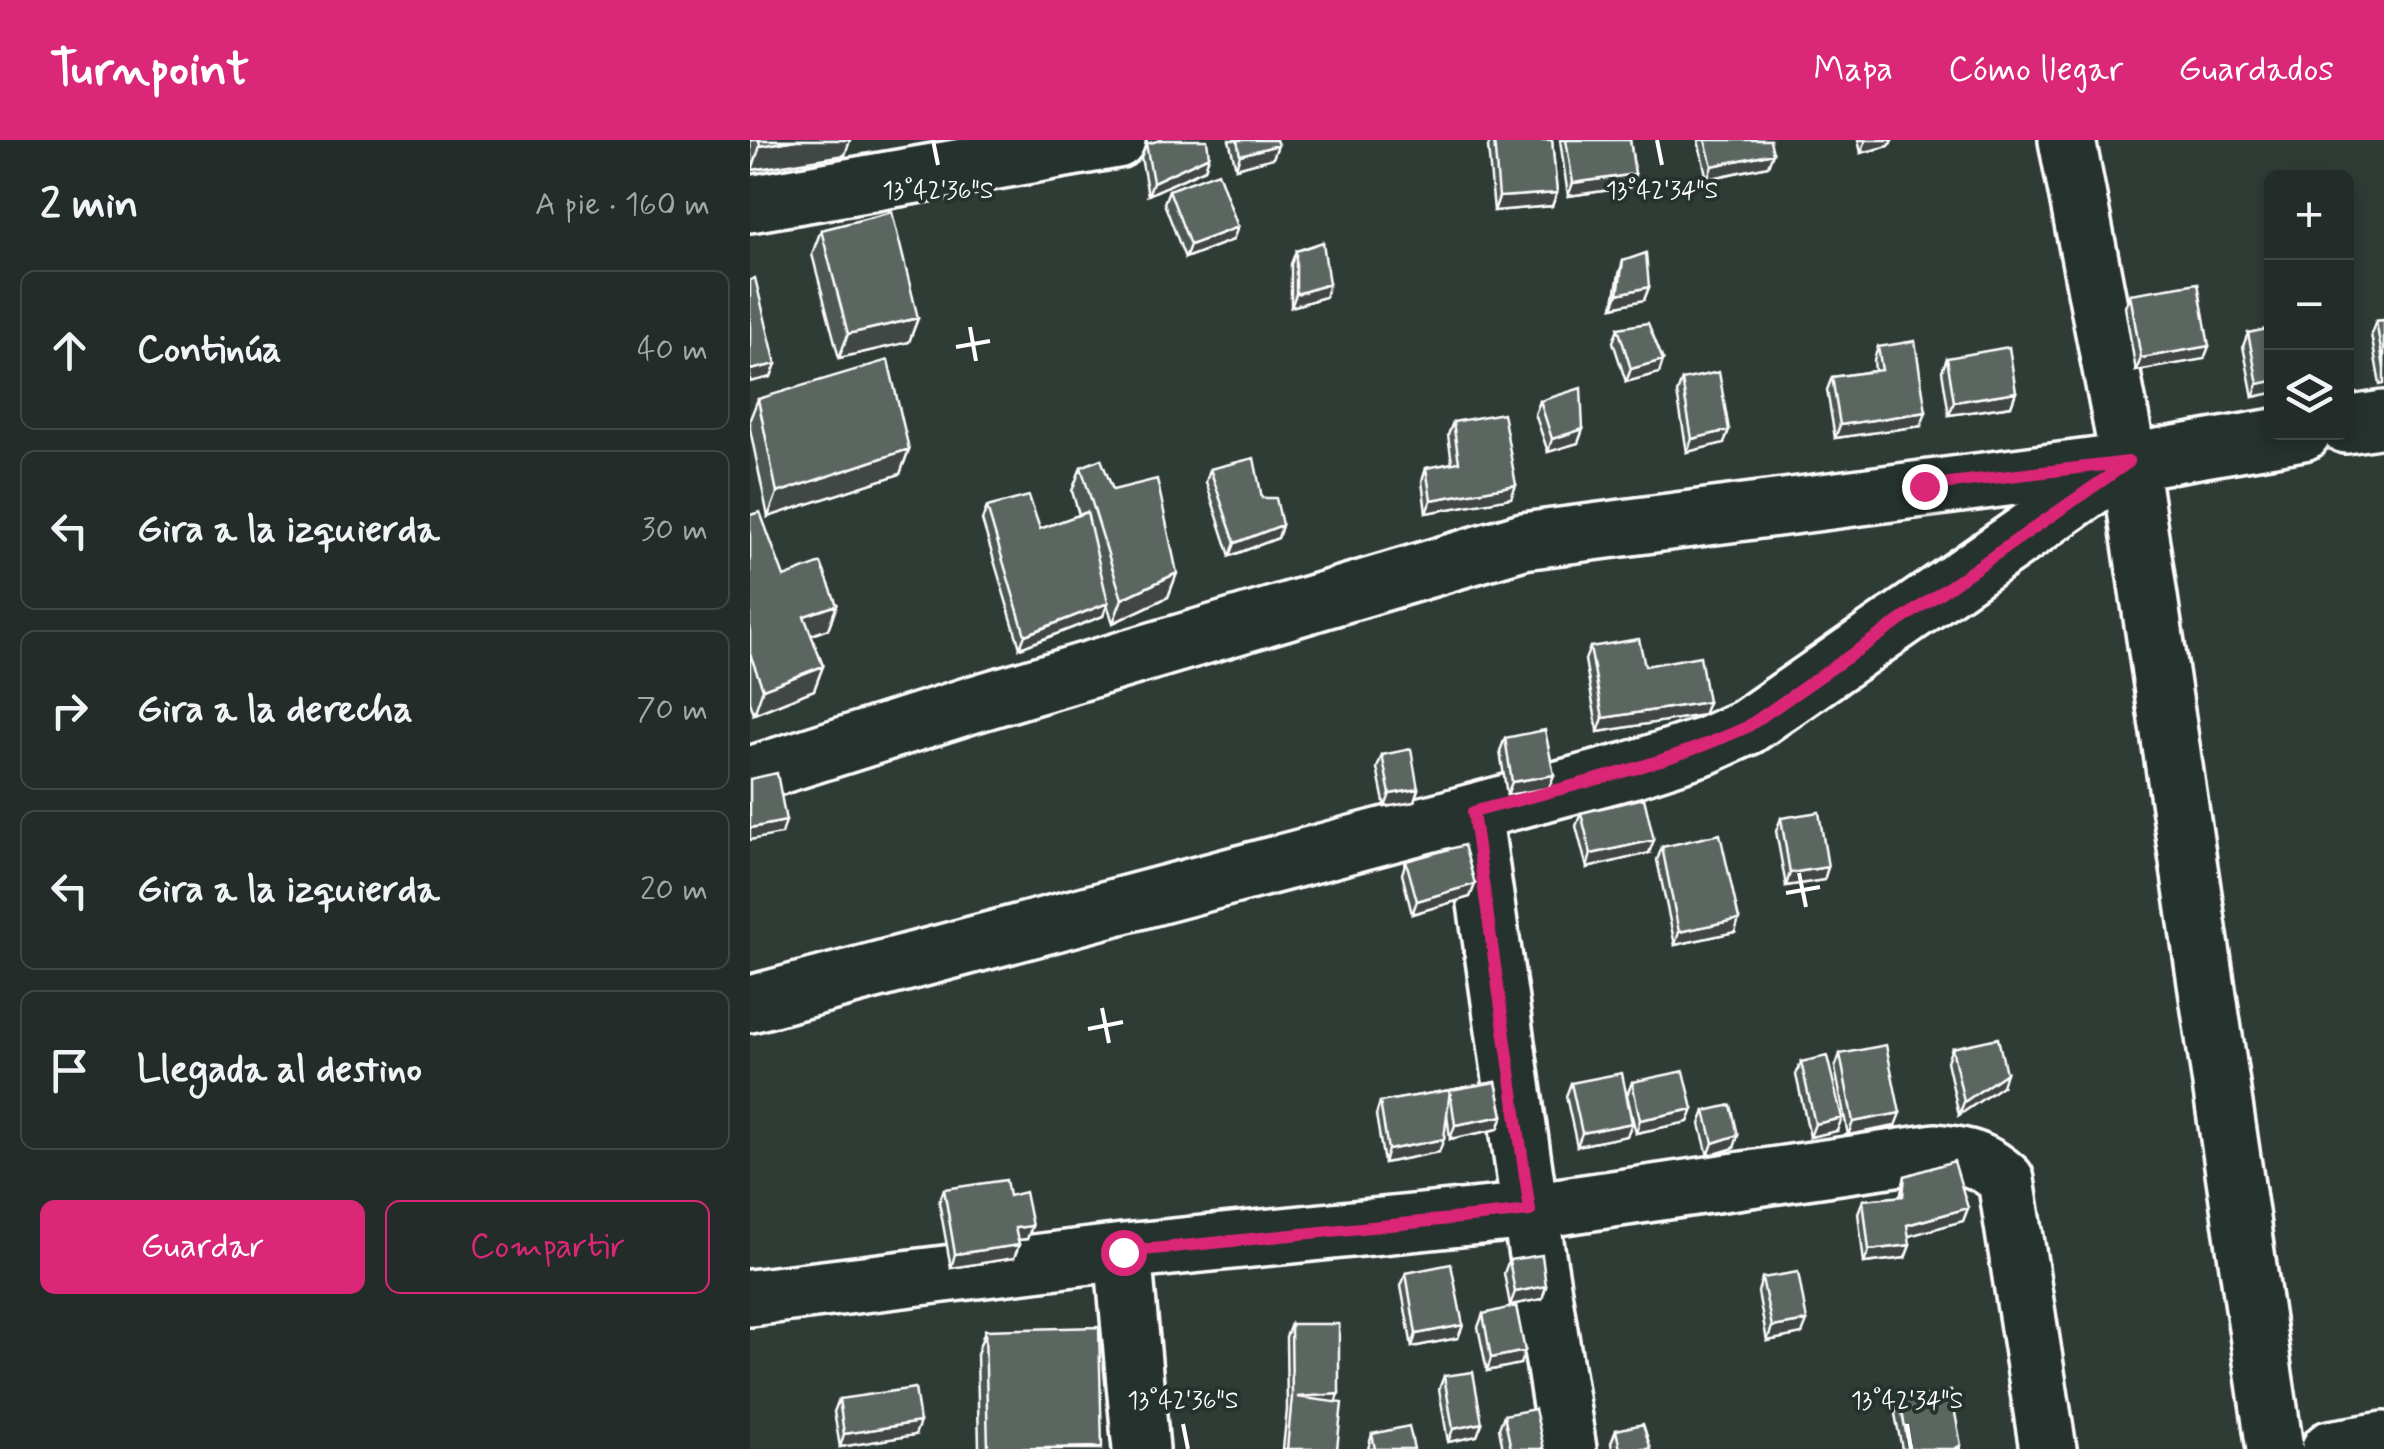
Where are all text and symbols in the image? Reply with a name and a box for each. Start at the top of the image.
text: Turnpoint [50,39,249,102]
text: Mapa [1813,47,1893,93]
text: Cómo llegar [1948,47,2123,93]
text: Guardados [2178,47,2334,93]
map controls [2264,170,2354,440]
button: + [2264,170,2354,260]
text: 13°42'36"S [882,175,994,208]
text: 13°42'34"S [1606,175,1718,208]
text: 2 min [40,178,139,233]
text: A pie · 160 m [535,184,710,226]
button: − [2264,260,2354,350]
icon: ahead [42,323,97,378]
text: Continúa [137,326,282,375]
text: 40 m [637,329,708,371]
button: layers [2264,350,2354,440]
route end [1902,464,1948,510]
icon: left [42,503,97,558]
text: Gira a la izquierda [137,506,440,555]
text: 30 m [641,509,708,551]
icon: right [42,683,97,738]
text: Gira a la derecha [137,686,413,735]
text: 70 m [636,689,708,731]
icon: left [42,863,97,918]
text: Gira a la izquierda [137,866,440,915]
text: 20 m [640,869,708,911]
icon: arrive [42,1043,97,1098]
text: Llegada al destino [137,1046,422,1095]
button: Guardar [40,1200,365,1294]
button: Compartir [385,1200,710,1294]
route start [1101,1230,1147,1276]
text: 13°42'36"S [1127,1385,1239,1418]
text: 13°42'34"S [1851,1385,1963,1418]

